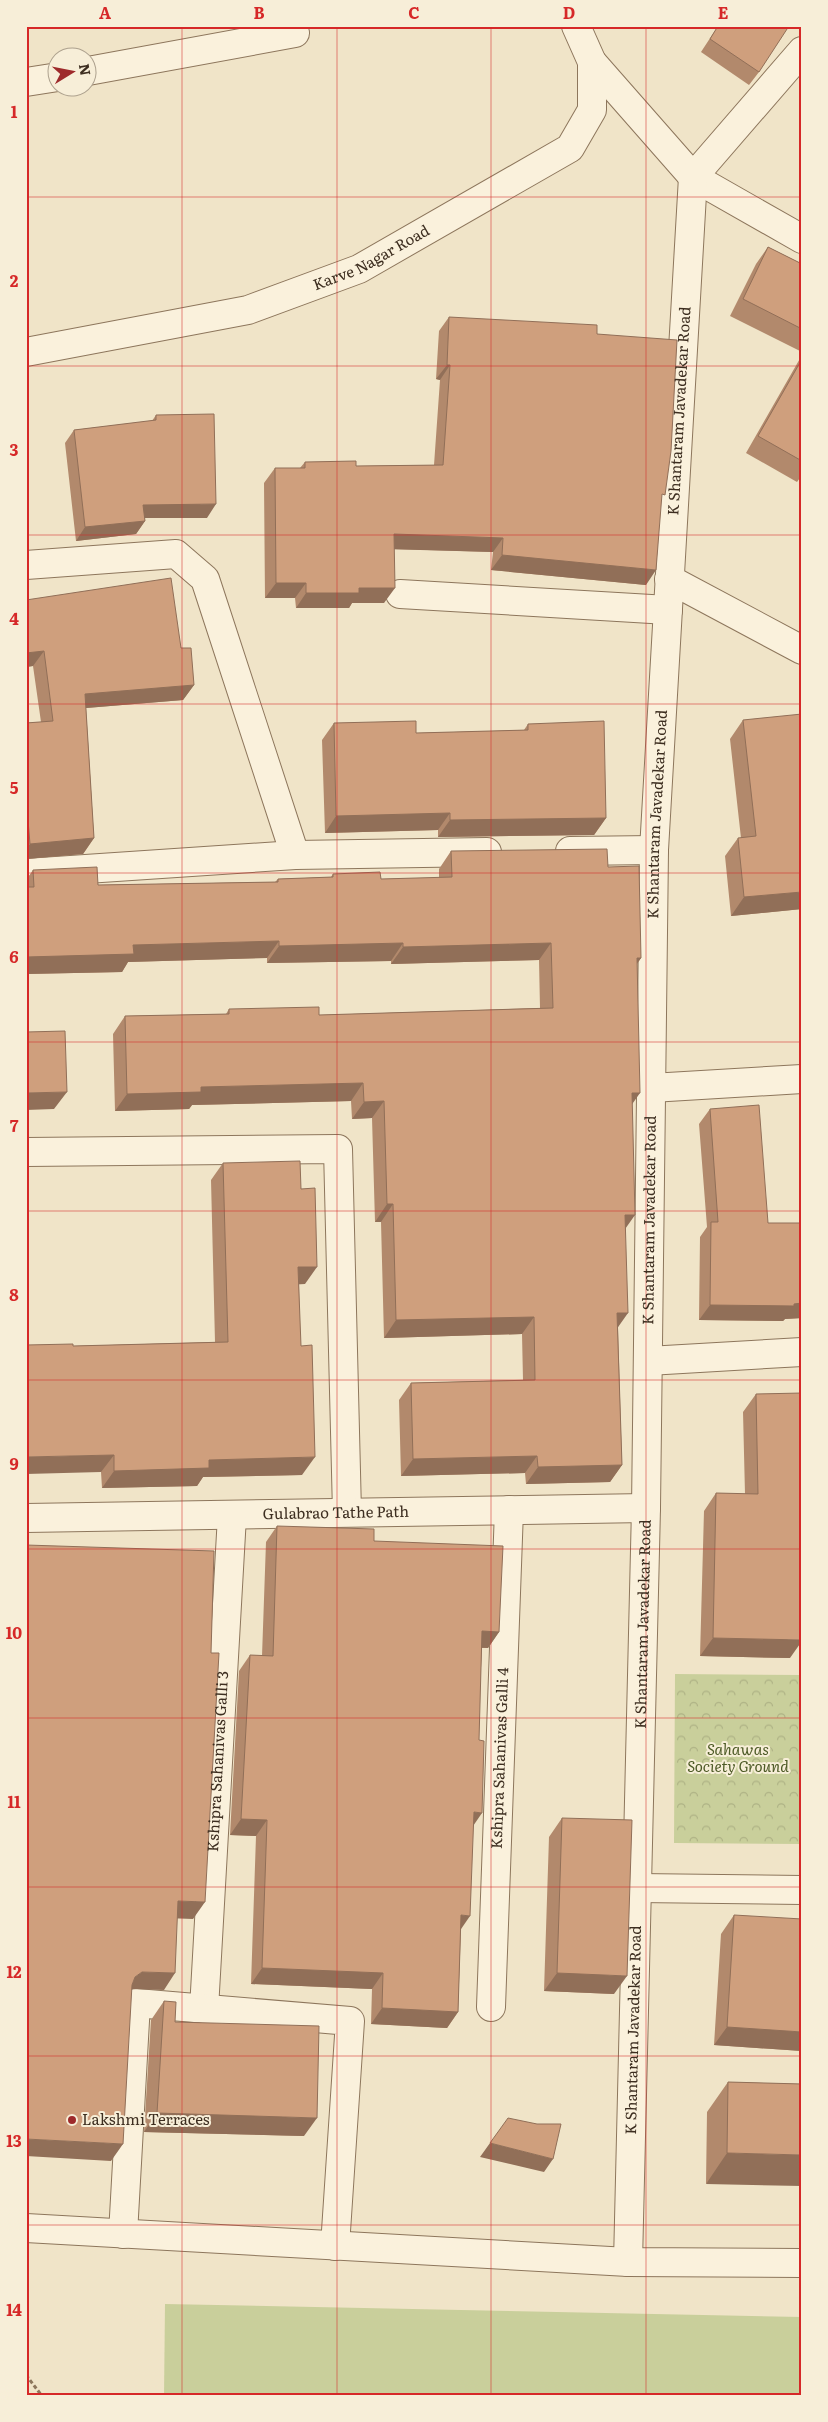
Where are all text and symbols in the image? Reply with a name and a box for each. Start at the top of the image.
text: A [99,0,111,24]
text: B [253,0,265,24]
text: C [408,0,420,24]
text: D [563,0,575,24]
text: E [718,0,729,24]
north arrow [48,48,98,98]
text: N [75,62,97,77]
text: 1 [11,99,18,123]
street label: Karve Nagar Road [309,218,433,295]
text: 2 [10,268,19,292]
street label: K Shantaram Javadekar Road [660,306,695,516]
text: 3 [10,437,19,461]
text: 4 [9,606,19,630]
street label: K Shantaram Javadekar Road [640,709,672,919]
text: 5 [10,775,19,799]
text: 6 [9,944,19,968]
text: 7 [10,1113,19,1137]
street label: K Shantaram Javadekar Road [635,1115,661,1325]
text: 8 [9,1282,19,1306]
text: 9 [9,1451,19,1475]
street label: Gulabrao Tathe Path [263,1499,409,1524]
street label: K Shantaram Javadekar Road [628,1519,656,1729]
text: 10 [6,1620,22,1644]
street label: Kshipra Sahanivas Galli 4 [484,1667,513,1849]
street label: Kshipra Sahanivas Galli 3 [200,1670,233,1853]
park label: Sahawas Society Ground [687,1737,789,1777]
text: 11 [7,1789,21,1813]
street label: K Shantaram Javadekar Road [618,1925,646,2135]
text: 12 [6,1959,22,1983]
place label: Lakshmi Terraces [82,2107,210,2130]
marker: Lakshmi Terraces [66,2114,78,2126]
text: 13 [6,2128,22,2152]
text: 14 [6,2297,22,2321]

